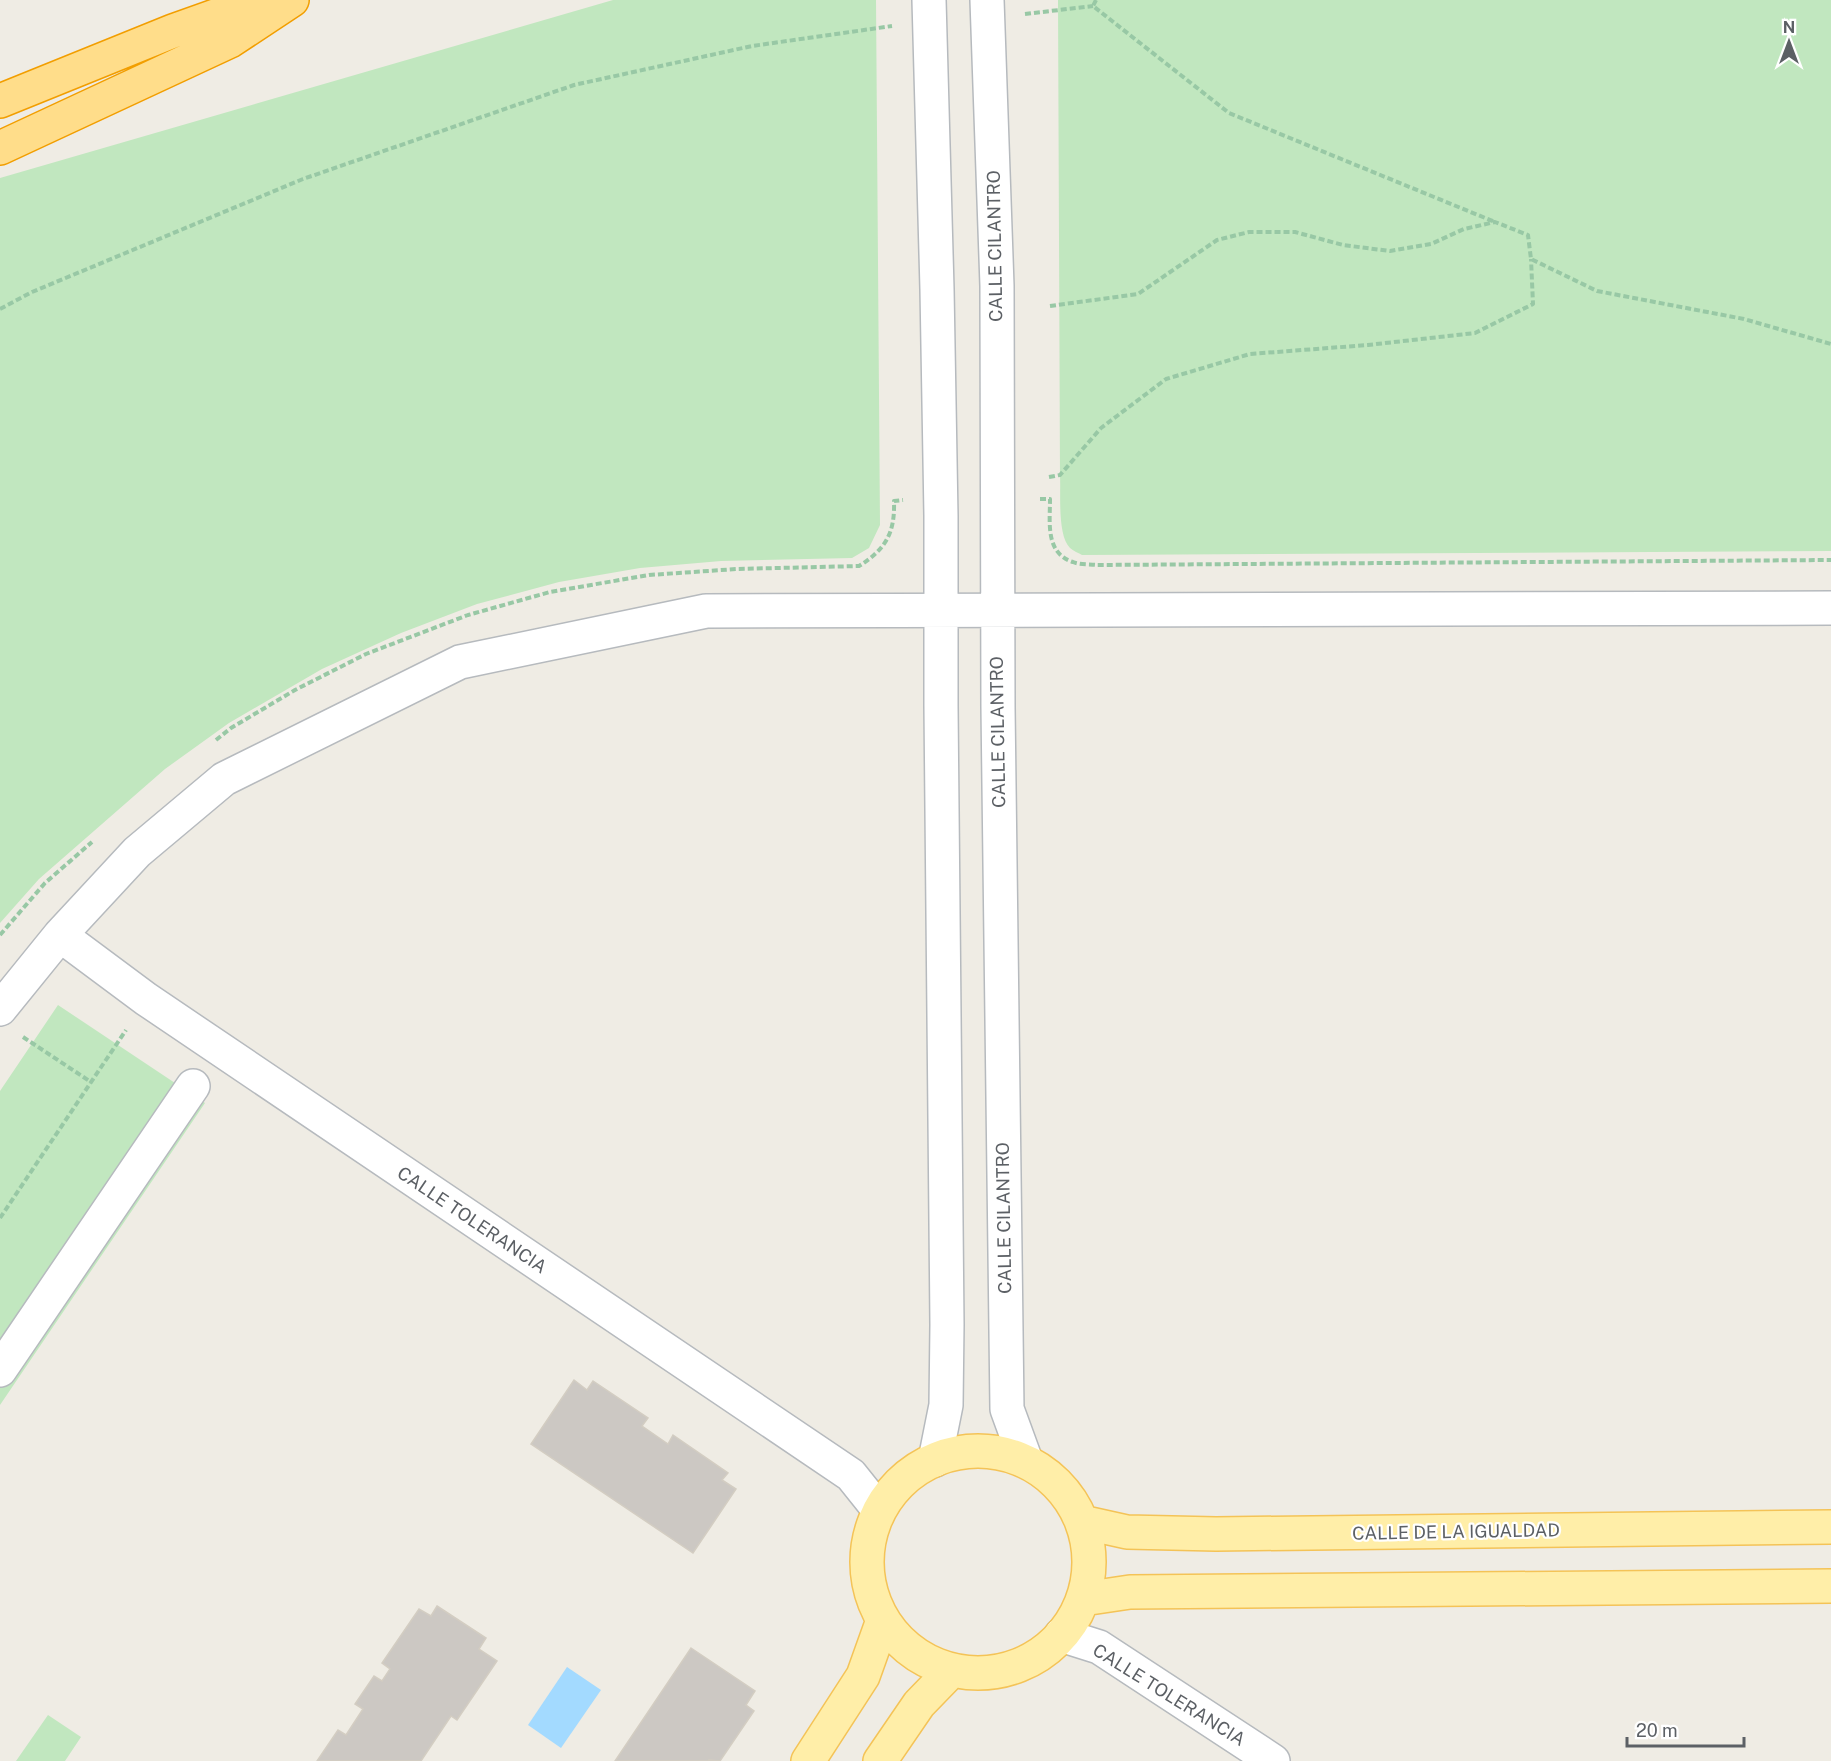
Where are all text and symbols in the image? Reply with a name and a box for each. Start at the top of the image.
north arrow [1759,12,1819,72]
text: N [1783,18,1795,37]
street label: CALLE CILANTRO [983,170,1006,322]
street label: CALLE CILANTRO [986,656,1009,808]
street label: CALLE CILANTRO [992,1142,1015,1294]
street label: CALLE TOLERANCIA [394,1162,551,1278]
street label: CALLE DE LA IGUALDAD [1352,1519,1560,1544]
street label: CALLE TOLERANCIA [1089,1639,1249,1750]
scale bar [1627,1710,1744,1748]
text: 20 m [1636,1720,1678,1741]

